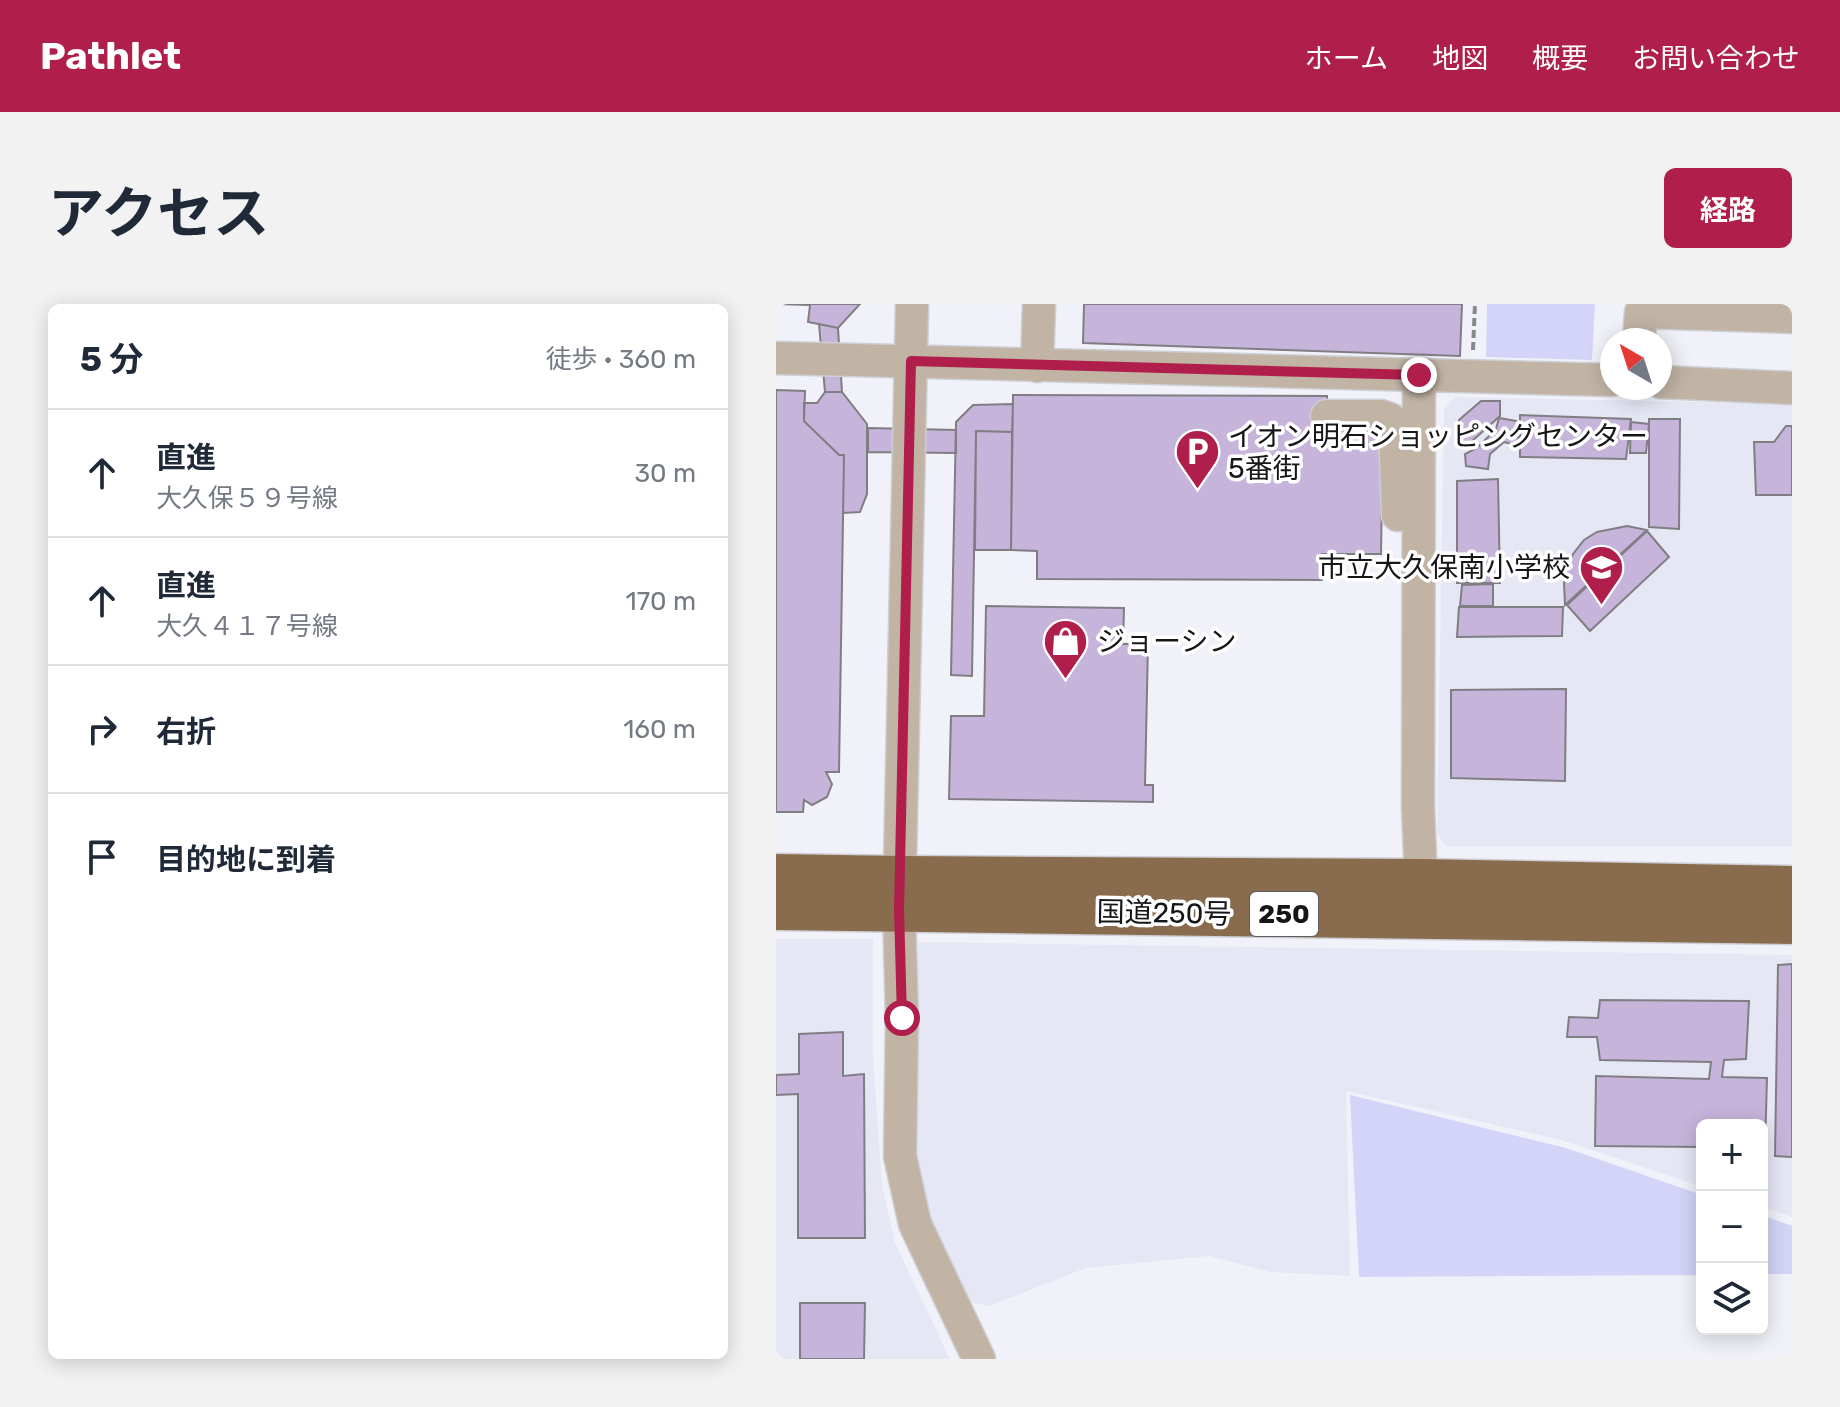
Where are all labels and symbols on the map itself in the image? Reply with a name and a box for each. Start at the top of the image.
north arrow [1600,328,1672,400]
route end [1401,357,1437,393]
place label: イオン明石ショッピングセンター 5番街 [1228,420,1648,485]
parking icon: イオン明石ショッピングセンター 5番街 [1173,428,1221,491]
school or university icon: 市立大久保南小学校 [1577,543,1625,606]
place label: 市立大久保南小学校 [1318,551,1570,584]
shop icon: ジョーシン [1042,617,1090,680]
place label: ジョーシン [1097,625,1236,658]
road number: 250 [1250,892,1318,936]
street label: 国道250号 [1096,895,1232,931]
route start [884,1000,920,1036]

